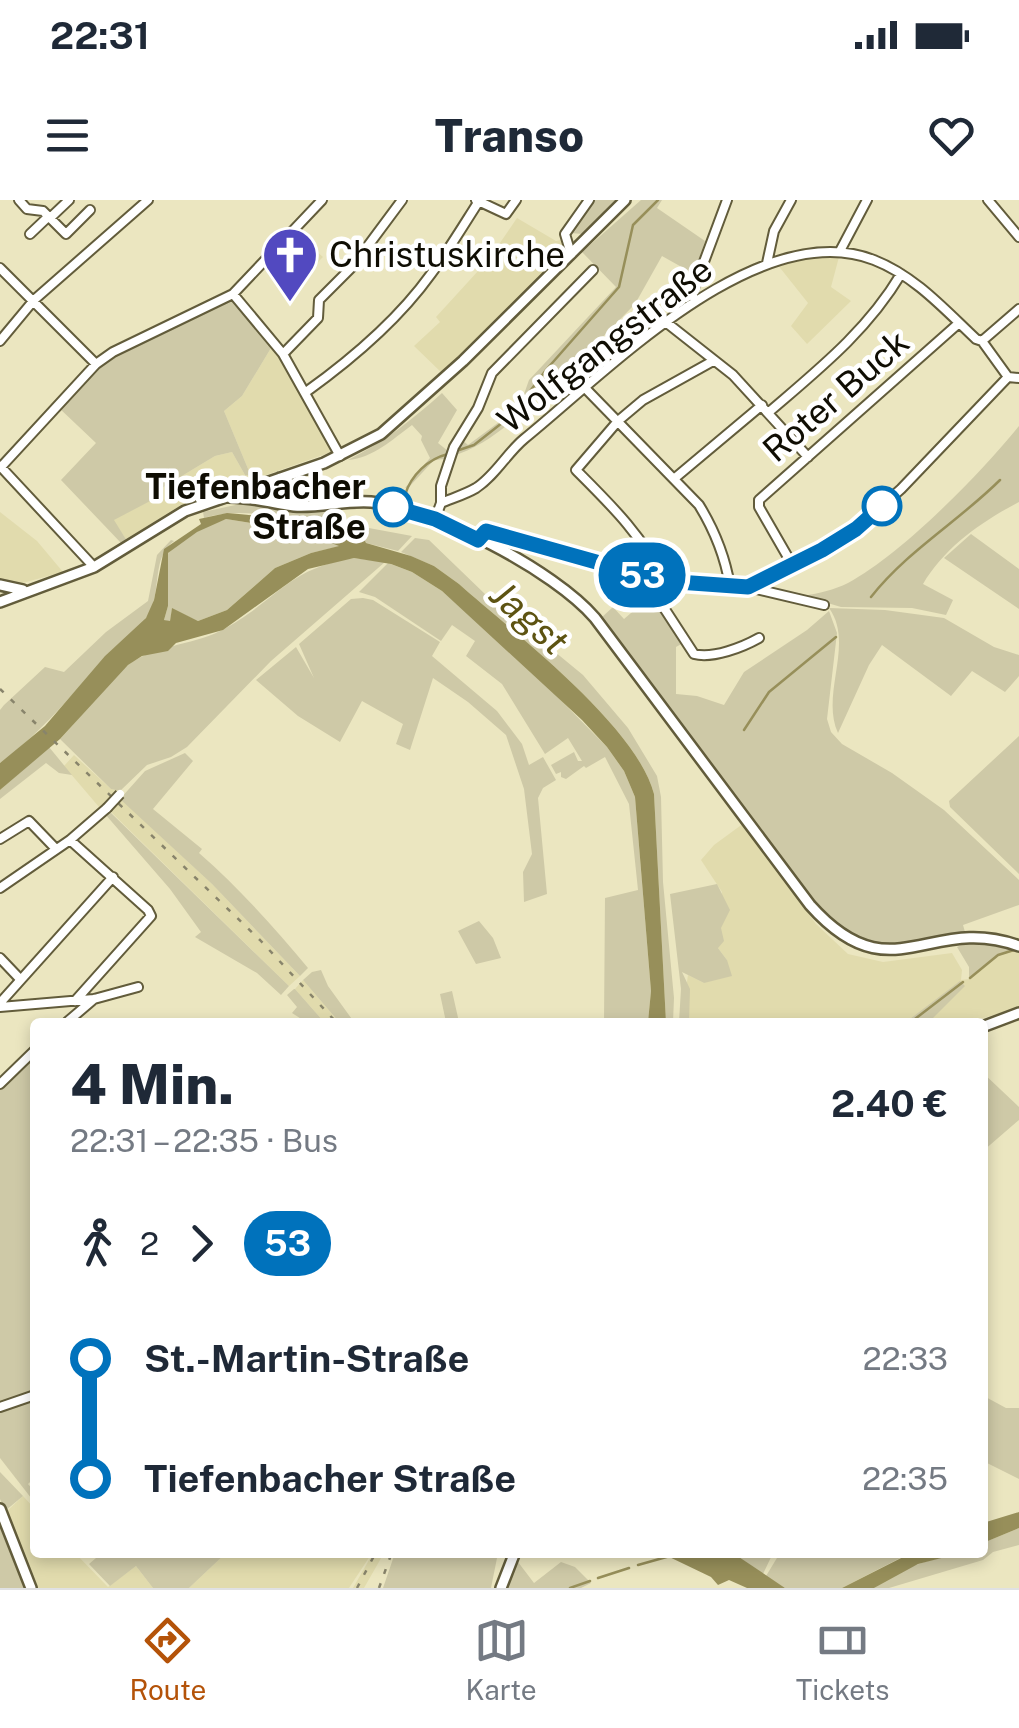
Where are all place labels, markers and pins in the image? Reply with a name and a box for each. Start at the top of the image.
church icon: Christuskirche [260,225,320,304]
place label: Christuskirche [329,234,565,275]
place label: Tiefenbacher Straße [145,466,366,547]
unlabelled marker [863,487,901,525]
marker: Tiefenbacher Straße [374,488,412,526]

